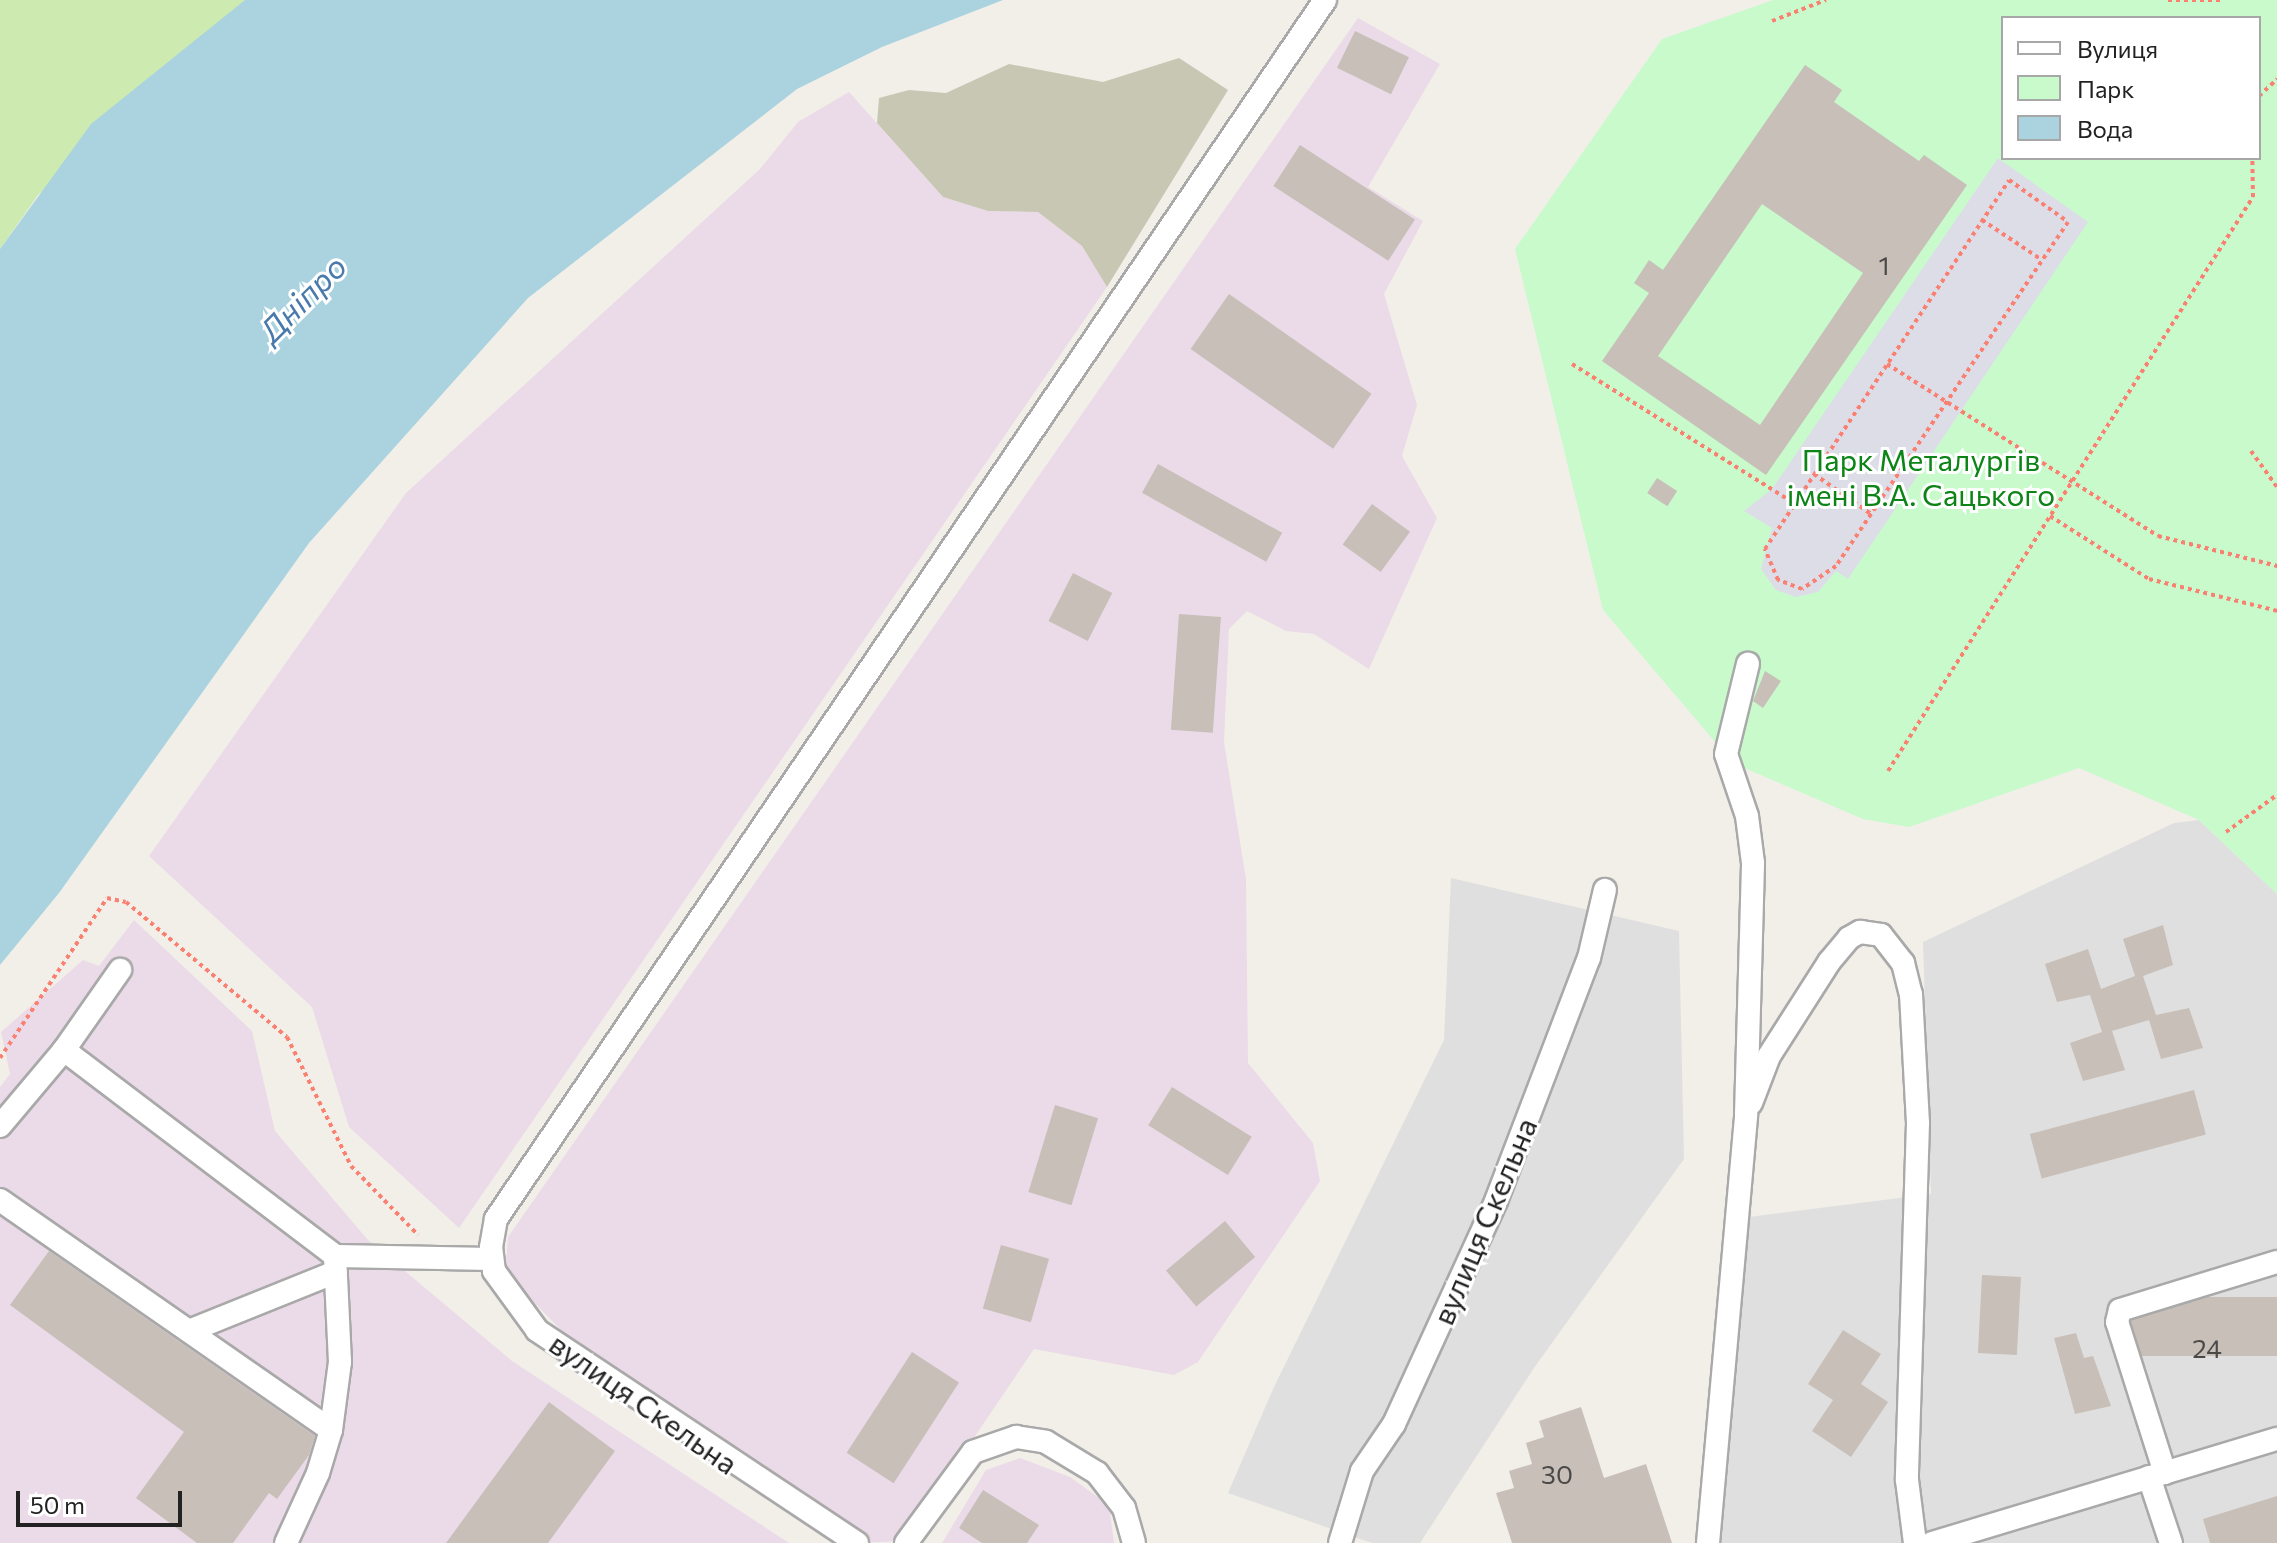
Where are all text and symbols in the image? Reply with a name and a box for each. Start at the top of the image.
legend [2001,16,2261,160]
text: Вулиця [2077,34,2158,63]
text: Парк [2077,74,2134,103]
text: Вода [2077,114,2133,143]
water label: Дніпро [250,246,354,350]
house number: 1 [1878,249,1890,281]
park label: Парк Металургів імені В.А. Сацького [1787,441,2055,512]
street label: вулиця Скельна [1424,1112,1544,1330]
street label: вулиця Скельна [543,1325,745,1481]
house number: 24 [2192,1332,2222,1364]
house number: 30 [1541,1458,1573,1490]
scale bar [20,1475,186,1525]
text: 50 m [30,1490,85,1519]

